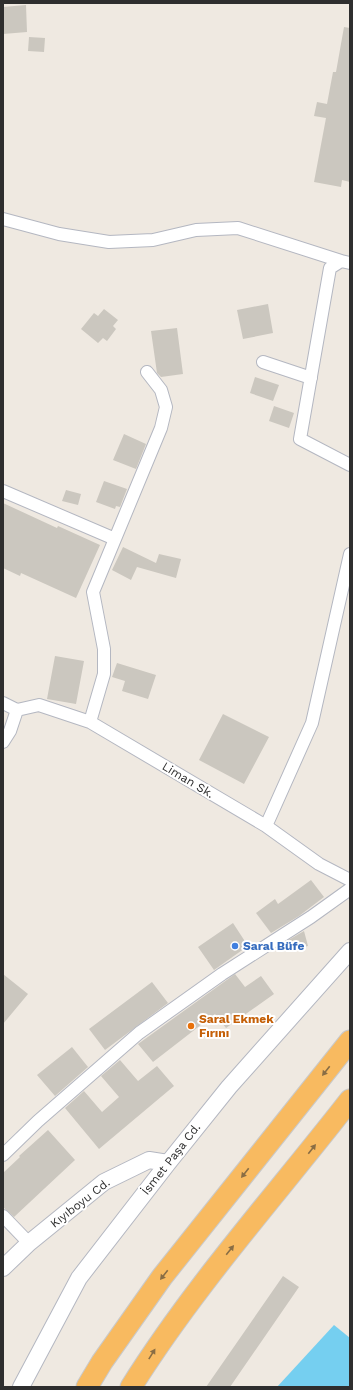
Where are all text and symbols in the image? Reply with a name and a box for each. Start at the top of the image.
street label: Liman Sk. [160,759,216,801]
place label: Saral Büfe [243,939,304,953]
marker: Saral Büfe [230,941,240,951]
place label: Saral Ekmek Fırını [199,1012,274,1040]
marker: Saral Ekmek Fırını [186,1021,196,1031]
one-way arrow [321,1066,330,1077]
street label: İsmet Paşa Cd. [139,1120,203,1198]
one-way arrow [307,1144,316,1155]
one-way arrow [241,1168,249,1179]
street label: Kıyıboyu Cd. [47,1175,113,1231]
one-way arrow [226,1245,234,1256]
one-way arrow [160,1270,169,1281]
one-way arrow [148,1348,155,1360]

